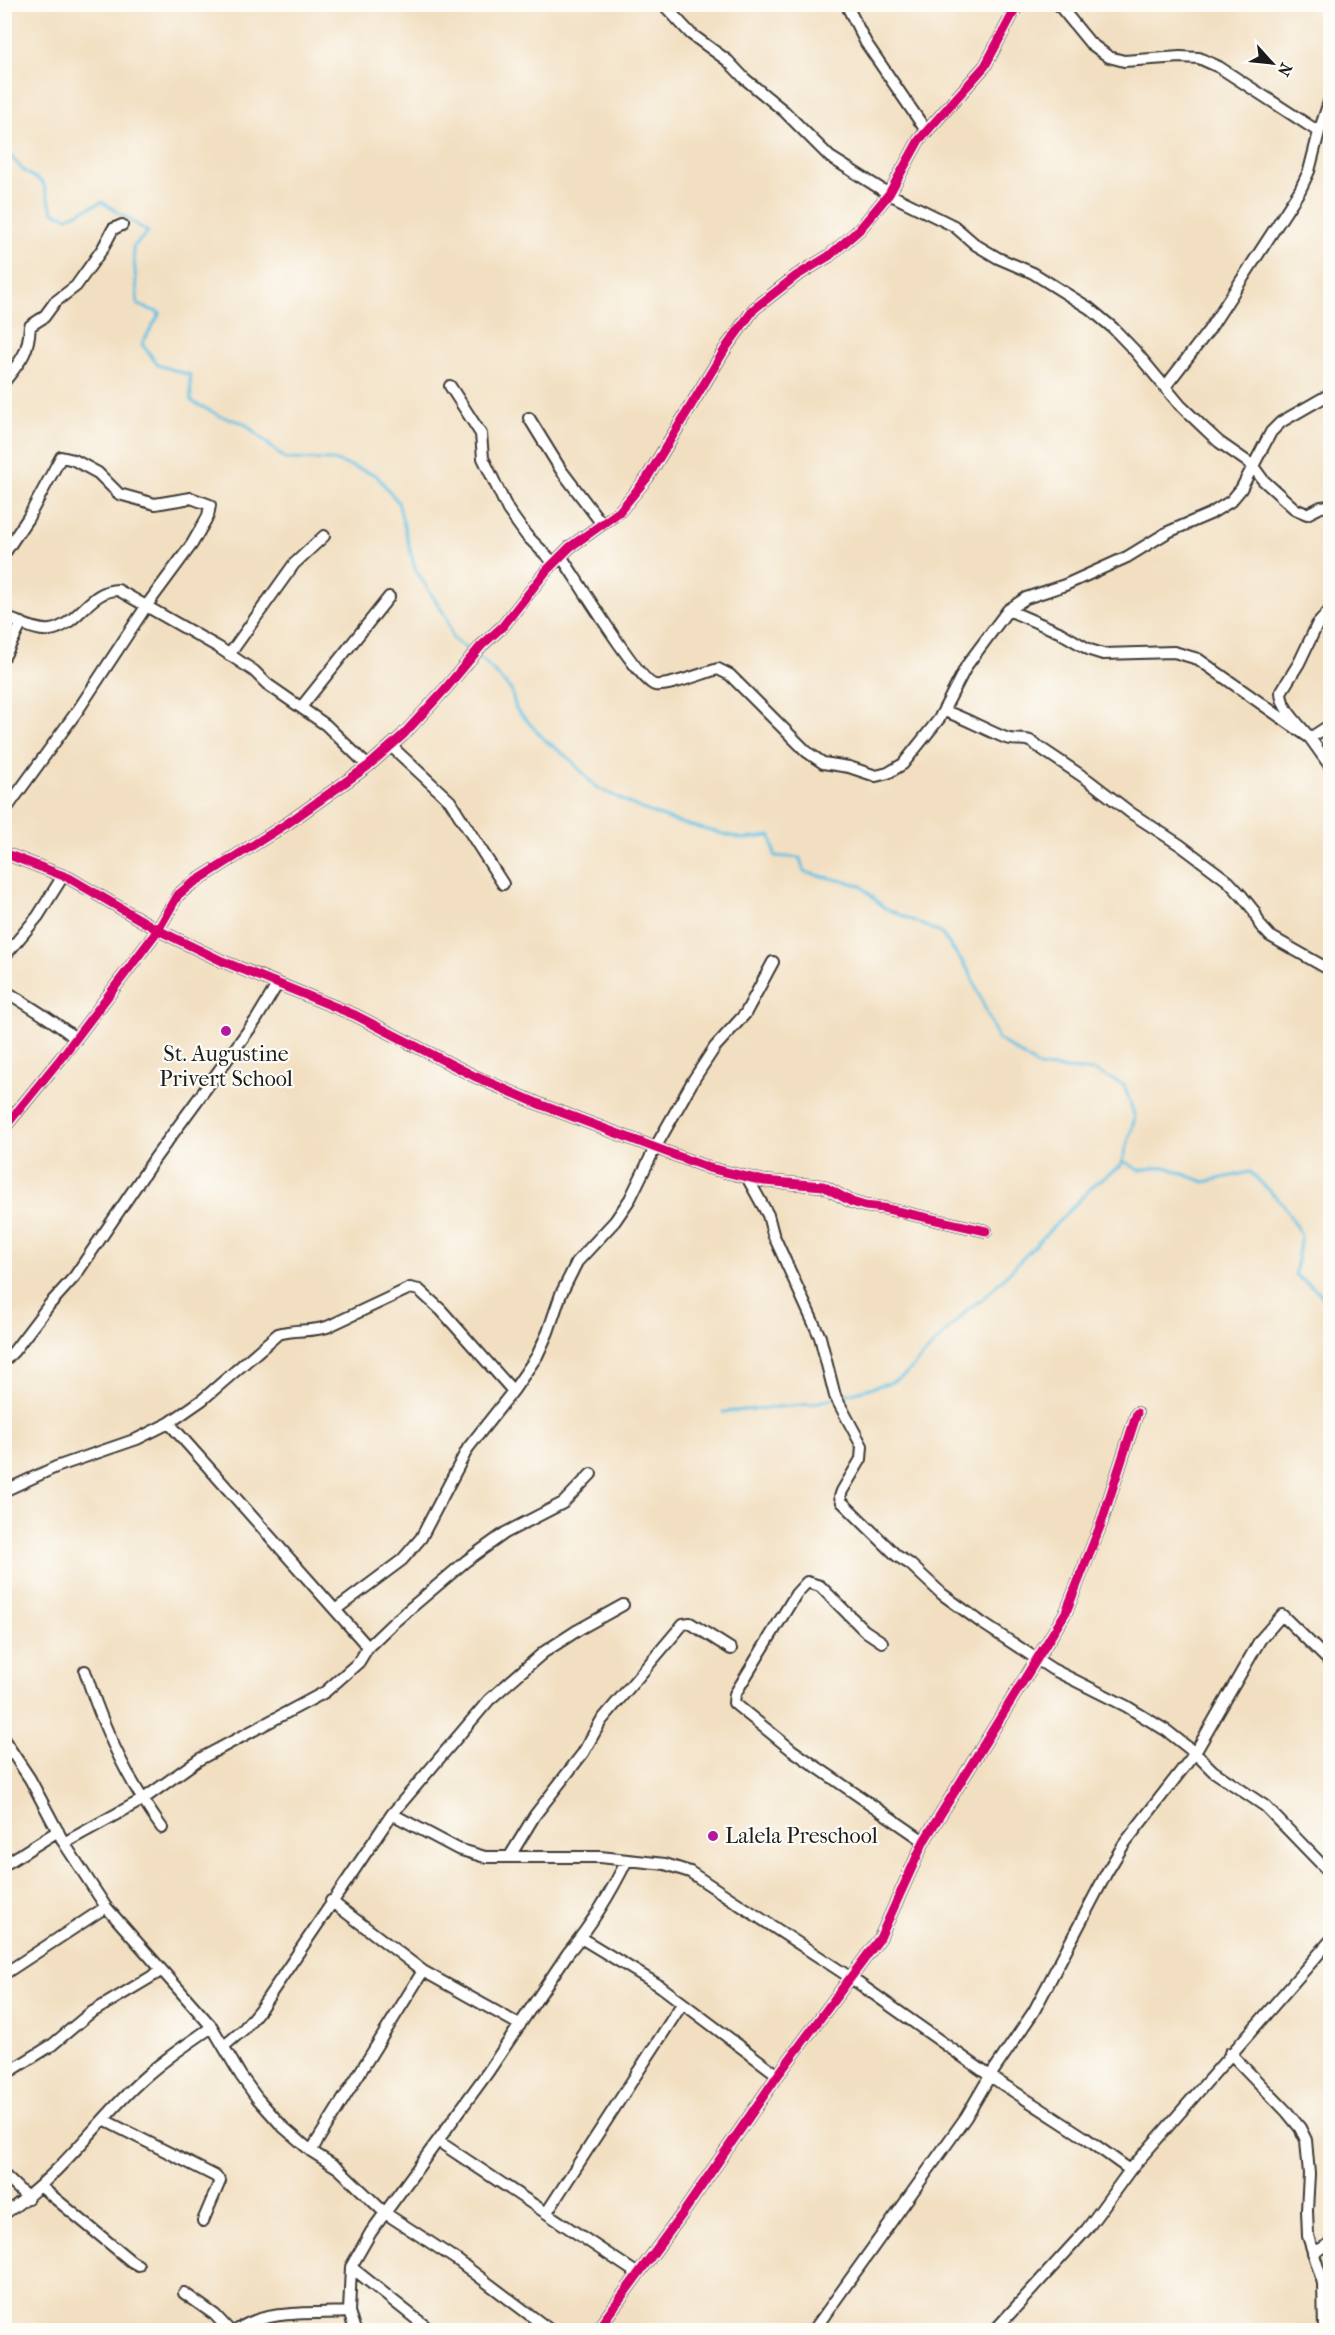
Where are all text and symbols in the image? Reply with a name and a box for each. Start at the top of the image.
north arrow [1242,33,1302,93]
text: N [1273,60,1296,80]
marker: St. Augustine Privert School [219,1024,233,1038]
place label: St. Augustine Privert School [159,1041,293,1092]
place label: Lalela Preschool [725,1823,878,1849]
marker: Lalela Preschool [706,1829,720,1843]

